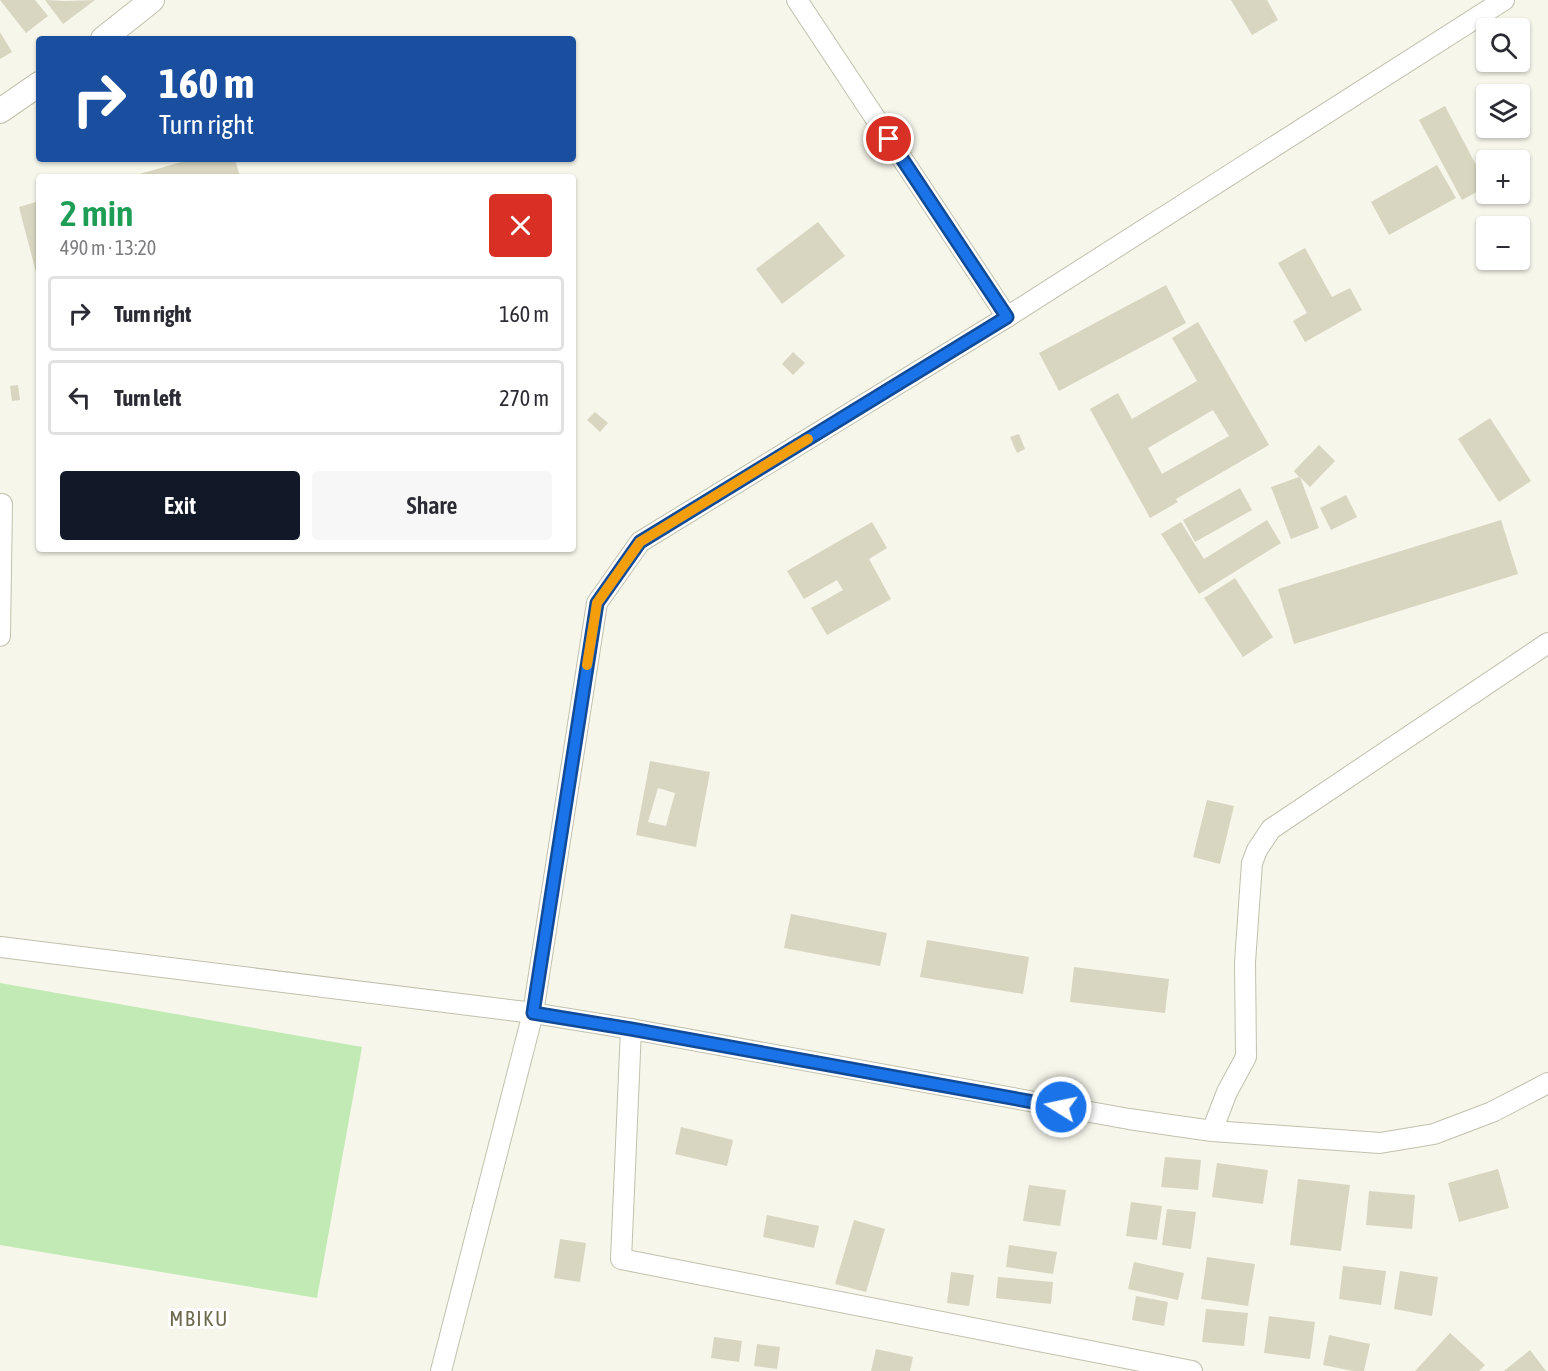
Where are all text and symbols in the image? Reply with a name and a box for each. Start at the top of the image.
map controls [1476,18,1530,270]
button: search [1476,18,1530,72]
text: 160 m [159,59,254,107]
icon: right [60,60,138,138]
button: layers [1476,84,1530,138]
text: Turn right [159,109,254,140]
pin [863,113,914,164]
icon: arrive [872,122,905,155]
button: + [1476,150,1530,204]
text: 2 min [60,192,134,234]
button: close [489,194,552,257]
button: − [1476,216,1530,270]
text: 490 m · 13:20 [60,236,156,259]
icon: right [63,297,96,330]
text: Turn right [114,301,191,327]
text: 160 m [499,301,549,327]
icon: left [63,381,96,414]
text: Turn left [114,385,181,411]
text: 270 m [499,385,549,411]
button: Exit [60,471,300,540]
button: Share [312,471,552,540]
position arrow [1029,1075,1093,1139]
district label: MBIKU [169,1306,229,1330]

